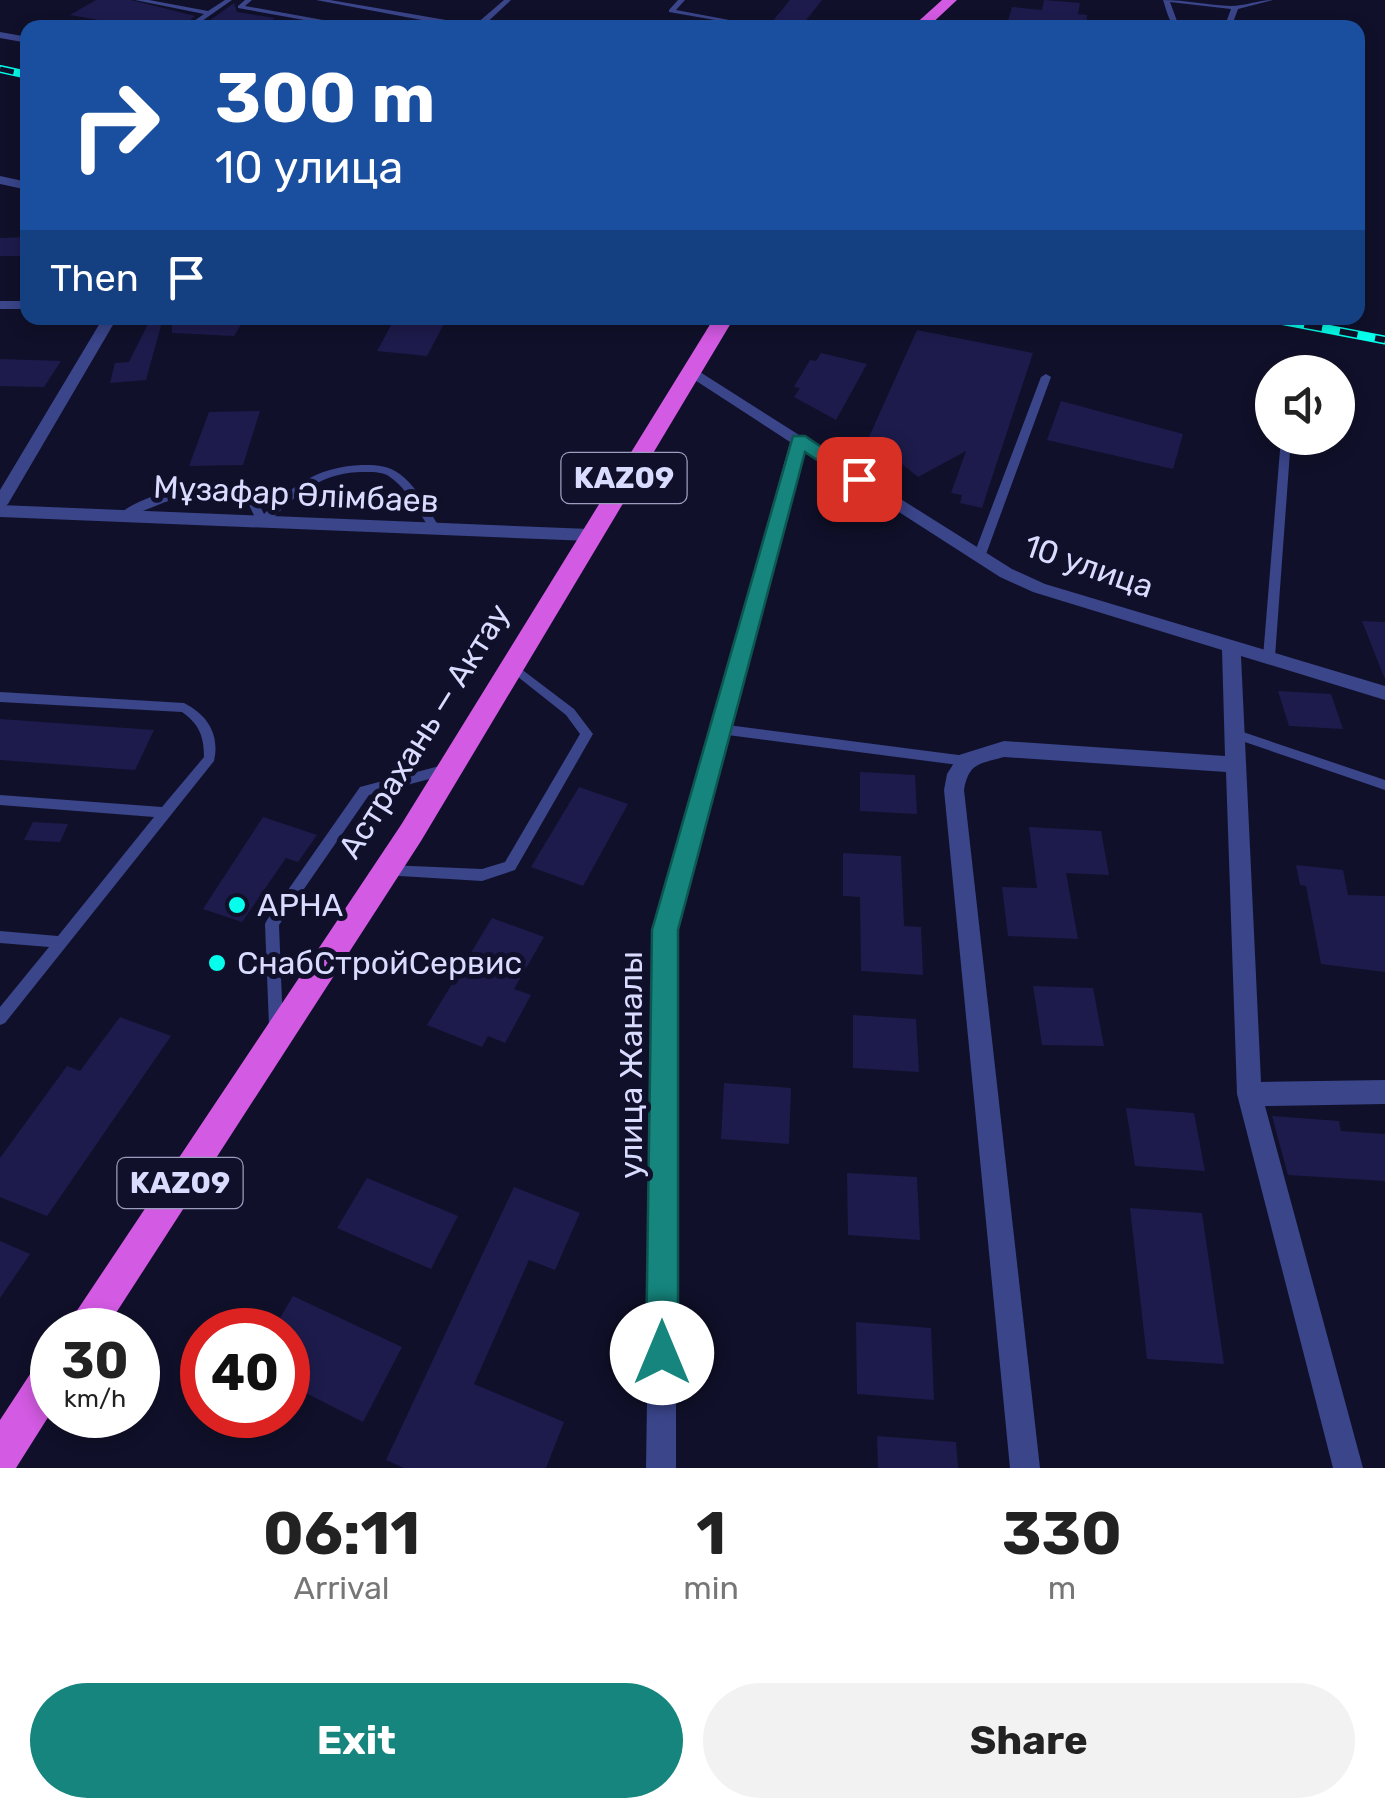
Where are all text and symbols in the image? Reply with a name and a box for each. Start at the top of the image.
text: 300 m [215,57,435,140]
icon: right [50,60,180,190]
text: 10 улица [215,141,403,194]
icon: arrive [159,250,214,305]
text: Then [50,255,139,301]
map controls [1255,355,1355,455]
button: sound [1255,355,1355,455]
pin [817,437,902,522]
icon: arrive [832,452,887,507]
road number: KAZ09 [562,453,686,503]
street label: Мұзафар Әлімбаев [152,468,440,520]
street label: 10 улица [1020,526,1158,606]
street label: Астрахань — Актау [330,597,518,865]
place label: АРНА [257,886,343,924]
marker: АРНА [226,894,248,916]
place label: СнабСтройСервис [237,944,522,982]
street label: улица Жаналы [612,951,650,1179]
marker: СнабСтройСервис [206,952,228,974]
road number: KAZ09 [118,1158,242,1208]
position arrow [610,1301,714,1405]
speed limit sign: 40 [180,1308,310,1438]
text: 30 [62,1331,128,1391]
text: km/h [64,1384,126,1413]
text: 06:11 [263,1498,420,1569]
text: 1 [696,1498,726,1569]
text: 330 [1002,1498,1122,1569]
text: Arrival [294,1569,390,1607]
text: min [683,1569,739,1607]
text: m [1048,1569,1076,1607]
button: Exit [30,1683,683,1798]
button: Share [703,1683,1355,1798]

